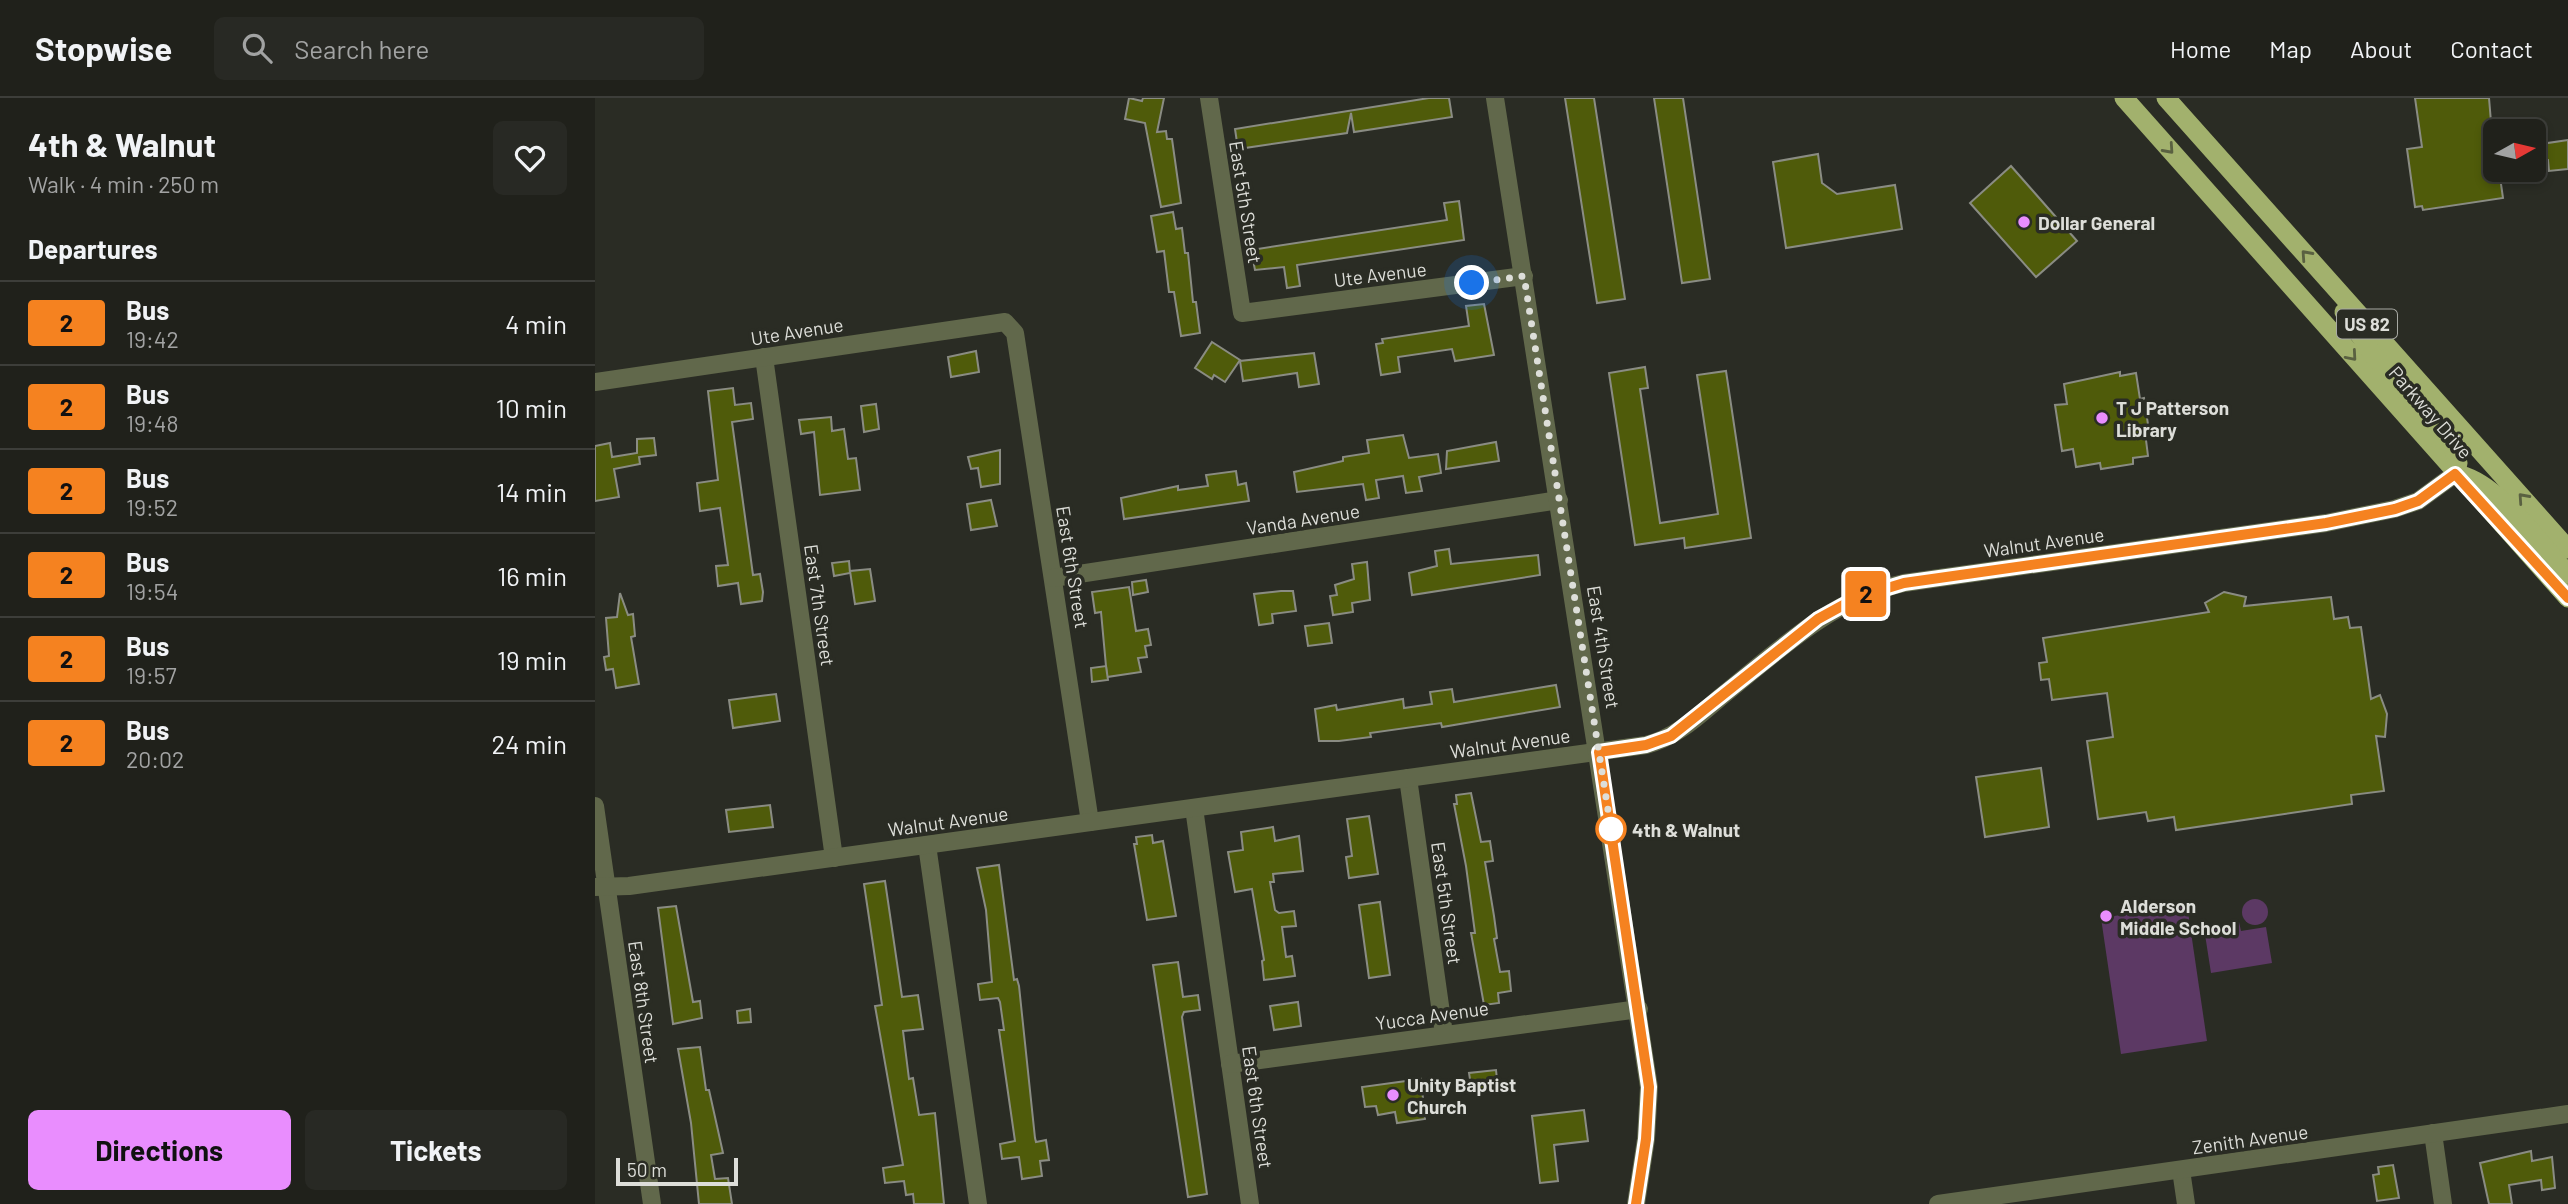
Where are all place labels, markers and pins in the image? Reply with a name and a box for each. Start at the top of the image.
place label: Dollar General [2038,211,2155,234]
marker: Dollar General [2016,214,2032,230]
place label: T J Patterson Library [2116,396,2229,441]
marker: T J Patterson Library [2094,410,2110,426]
marker: 4th & Walnut [1596,814,1626,844]
place label: 4th & Walnut [1632,818,1740,841]
place label: Alderson Middle School [2120,894,2236,939]
marker: Alderson Middle School [2098,908,2114,924]
place label: Unity Baptist Church [1407,1073,1516,1118]
marker: Unity Baptist Church [1385,1087,1401,1103]

